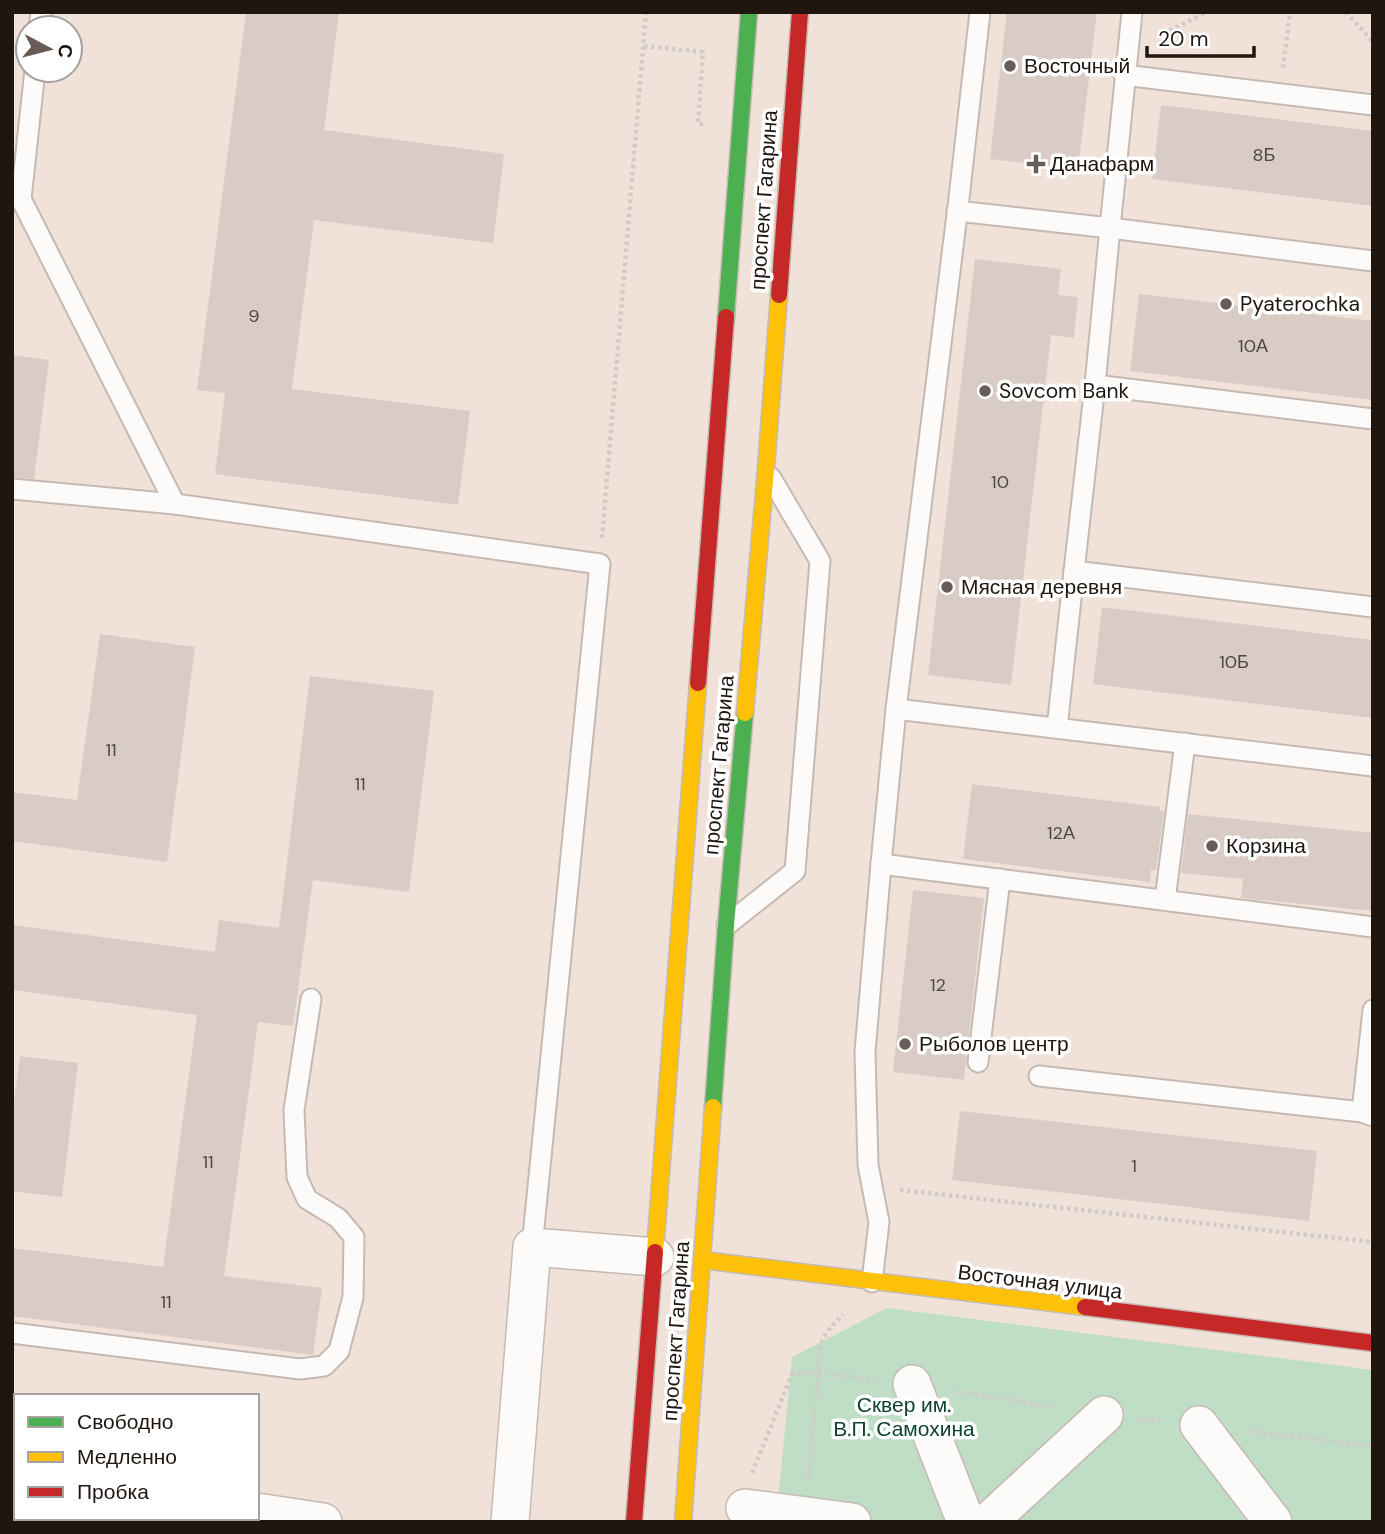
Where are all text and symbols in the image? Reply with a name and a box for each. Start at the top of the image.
north arrow [14,14,84,84]
scale bar [1147,14,1254,58]
text: 20 m [1158,25,1209,53]
text: С [52,43,79,60]
place label: Восточный [1024,52,1130,80]
marker: Восточный [1002,58,1018,74]
street label: проспект Гагарина [744,109,784,291]
house number: 8Б [1253,143,1275,167]
place label: Данафарм [1050,150,1154,178]
marker: Данафарм [1028,156,1044,172]
place label: Pyaterochka [1240,290,1360,318]
marker: Pyaterochka [1218,296,1234,312]
house number: 9 [248,304,260,328]
house number: 10А [1238,334,1268,358]
place label: Sovcom Bank [999,377,1130,405]
marker: Sovcom Bank [977,383,993,399]
house number: 10 [991,470,1009,494]
place label: Мясная деревня [961,573,1122,601]
marker: Мясная деревня [939,579,955,595]
house number: 10Б [1219,650,1249,674]
street label: проспект Гагарина [697,674,741,856]
house number: 11 [105,738,117,762]
house number: 11 [354,772,366,796]
house number: 12А [1047,821,1075,845]
place label: Корзина [1226,832,1306,860]
marker: Корзина [1204,838,1220,854]
house number: 12 [930,973,946,997]
place label: Рыболов центр [919,1030,1069,1058]
marker: Рыболов центр [897,1036,913,1052]
house number: 11 [202,1150,214,1174]
house number: 1 [1131,1154,1137,1178]
street label: проспект Гагарина [656,1240,696,1422]
street label: Восточная улица [956,1258,1124,1306]
house number: 11 [160,1290,172,1314]
park label: Сквер им. В.П. Самохина [833,1391,975,1443]
legend [14,1394,259,1520]
text: Свободно [77,1408,174,1436]
text: Медленно [77,1443,177,1471]
text: Пробка [77,1478,149,1506]

